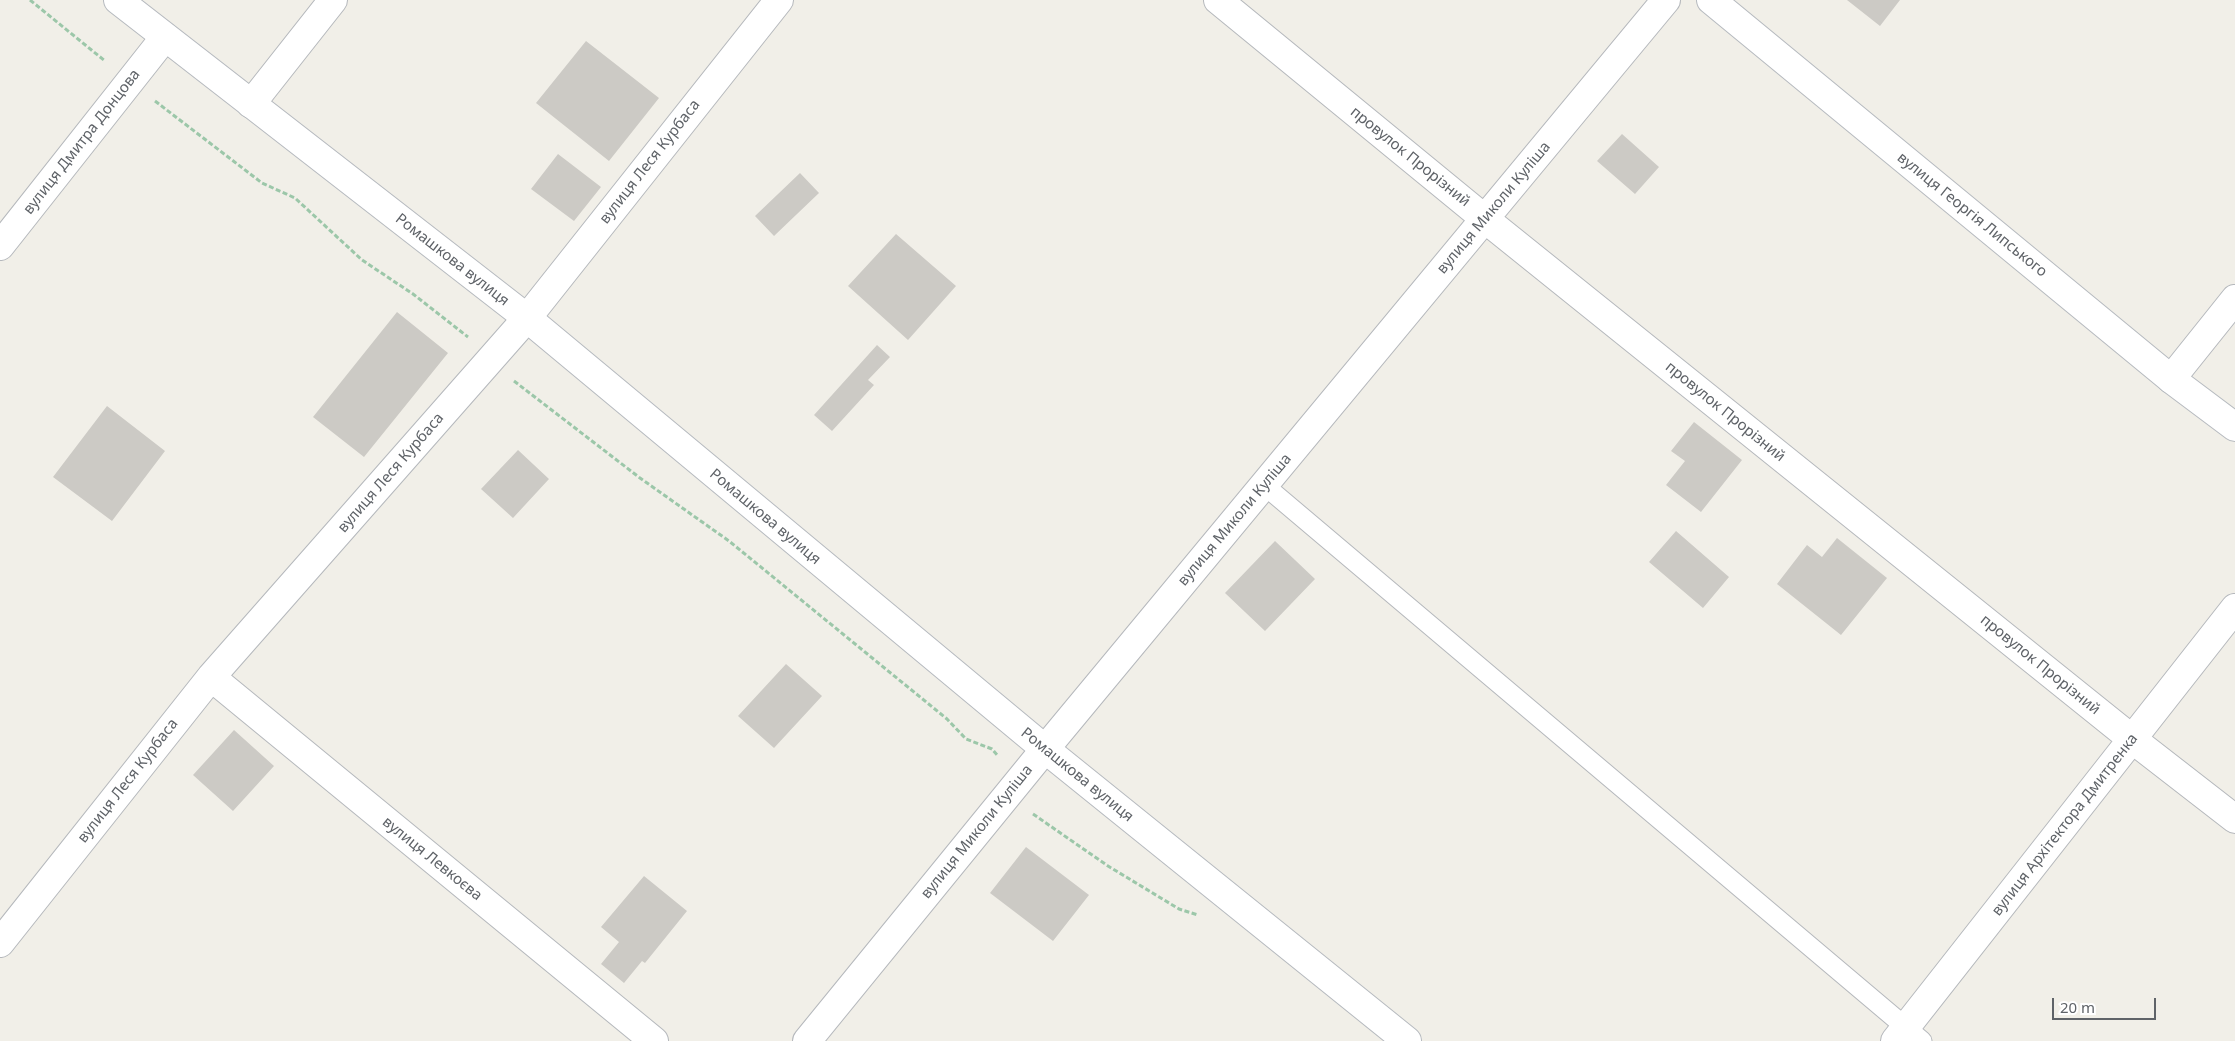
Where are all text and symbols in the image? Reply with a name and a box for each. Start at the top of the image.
street label: вулиця Дмитра Донцова [20,66,144,218]
street label: вулиця Леся Курбаса [596,96,704,228]
street label: провулок Прорізний [1346,103,1474,211]
street label: вулиця Миколи Куліша [1433,138,1555,278]
street label: вулиця Георгія Липського [1893,149,2051,281]
street label: Ромашкова вулиця [391,210,513,310]
street label: провулок Прорізний [1661,358,1789,466]
street label: вулиця Леся Курбаса [334,410,448,536]
street label: вулиця Миколи Куліша [1174,450,1296,590]
street label: Ромашкова вулиця [706,465,824,569]
street label: провулок Прорізний [1976,611,2104,719]
street label: вулиця Леся Курбаса [74,715,182,847]
street label: Ромашкова вулиця [1017,724,1137,826]
street label: вулиця Архітектора Дмитренка [1988,730,2142,920]
street label: вулиця Миколи Куліша [917,761,1037,903]
street label: вулиця Левкоєва [379,813,485,905]
scale bar [2055,988,2159,1020]
text: 20 m [2060,997,2095,1017]

